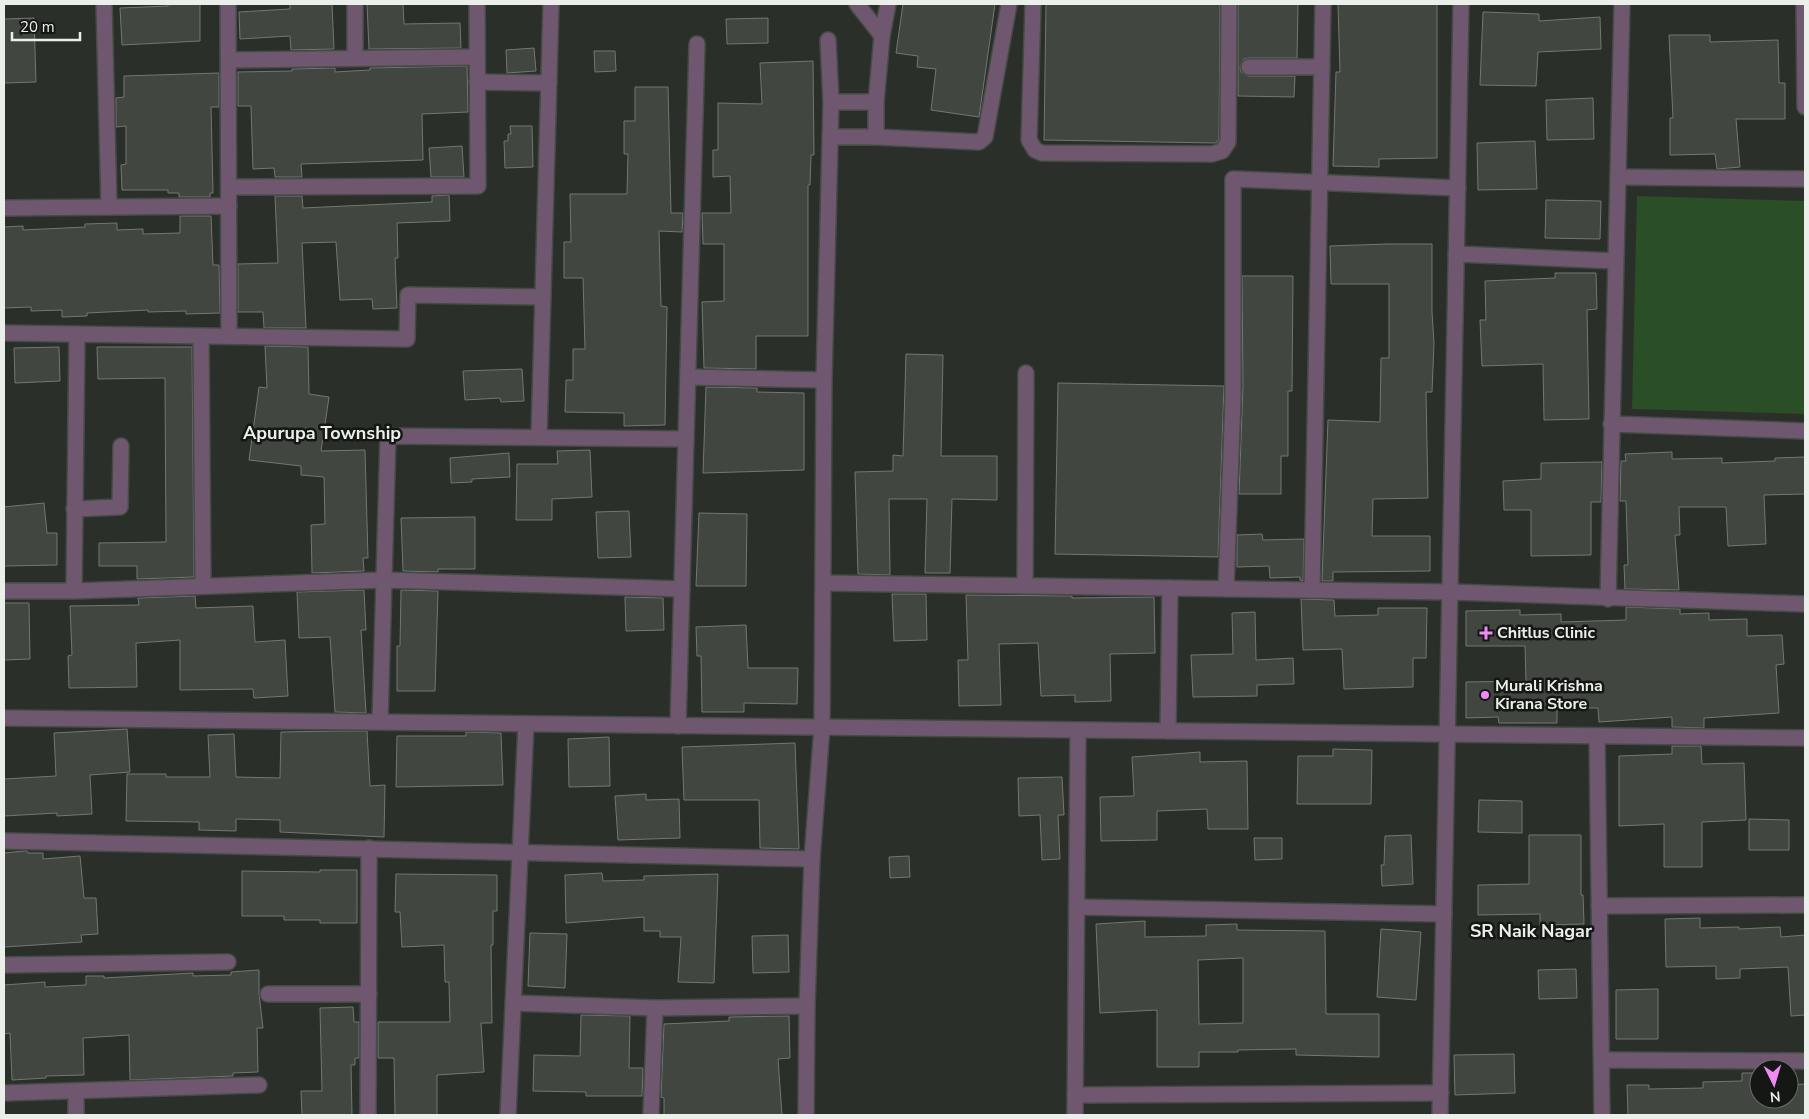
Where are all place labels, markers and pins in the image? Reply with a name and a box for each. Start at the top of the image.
place label: Chitlus Clinic [1497,622,1595,644]
marker: Chitlus Clinic [1479,626,1493,640]
place label: Murali Krishna Kirana Store [1495,675,1603,715]
marker: Murali Krishna Kirana Store [1479,689,1491,701]

